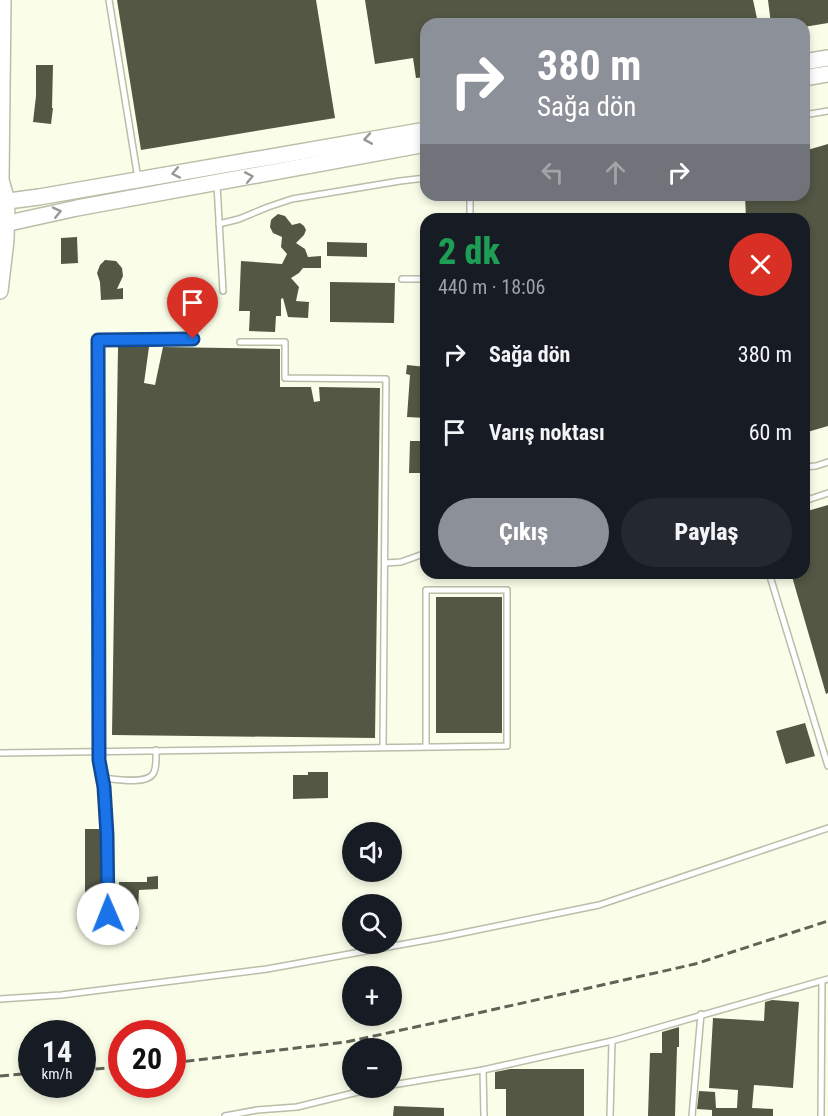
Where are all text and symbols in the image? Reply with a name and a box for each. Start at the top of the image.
text: 380 m [537,41,642,90]
icon: right [438,42,516,120]
text: Sağa dön [537,91,636,123]
one-way arrow [364,133,373,145]
icon: left [536,156,569,189]
icon: ahead [599,156,632,189]
icon: right [662,156,695,189]
one-way arrow [172,166,182,179]
one-way arrow [243,171,253,184]
one-way arrow [52,207,62,220]
text: 2 dk [438,231,500,273]
button: close [729,233,792,296]
text: 440 m · 18:06 [438,275,545,299]
pin [167,277,218,339]
icon: arrive [176,286,209,319]
icon: right [438,338,471,371]
text: Sağa dön [489,342,570,367]
text: 380 m [738,342,792,367]
icon: arrive [438,416,471,449]
text: Varış noktası [489,420,605,445]
text: 60 m [749,420,792,445]
button: Çıkış [438,498,609,567]
button: Paylaş [621,498,792,567]
map controls [342,822,402,1098]
button: sound [342,822,402,882]
position arrow [76,882,140,946]
button: search [342,894,402,954]
button: + [342,966,402,1026]
speed limit sign: 20 [108,1020,186,1098]
text: 14 [42,1034,72,1069]
button: − [342,1038,402,1098]
text: km/h [42,1065,72,1083]

